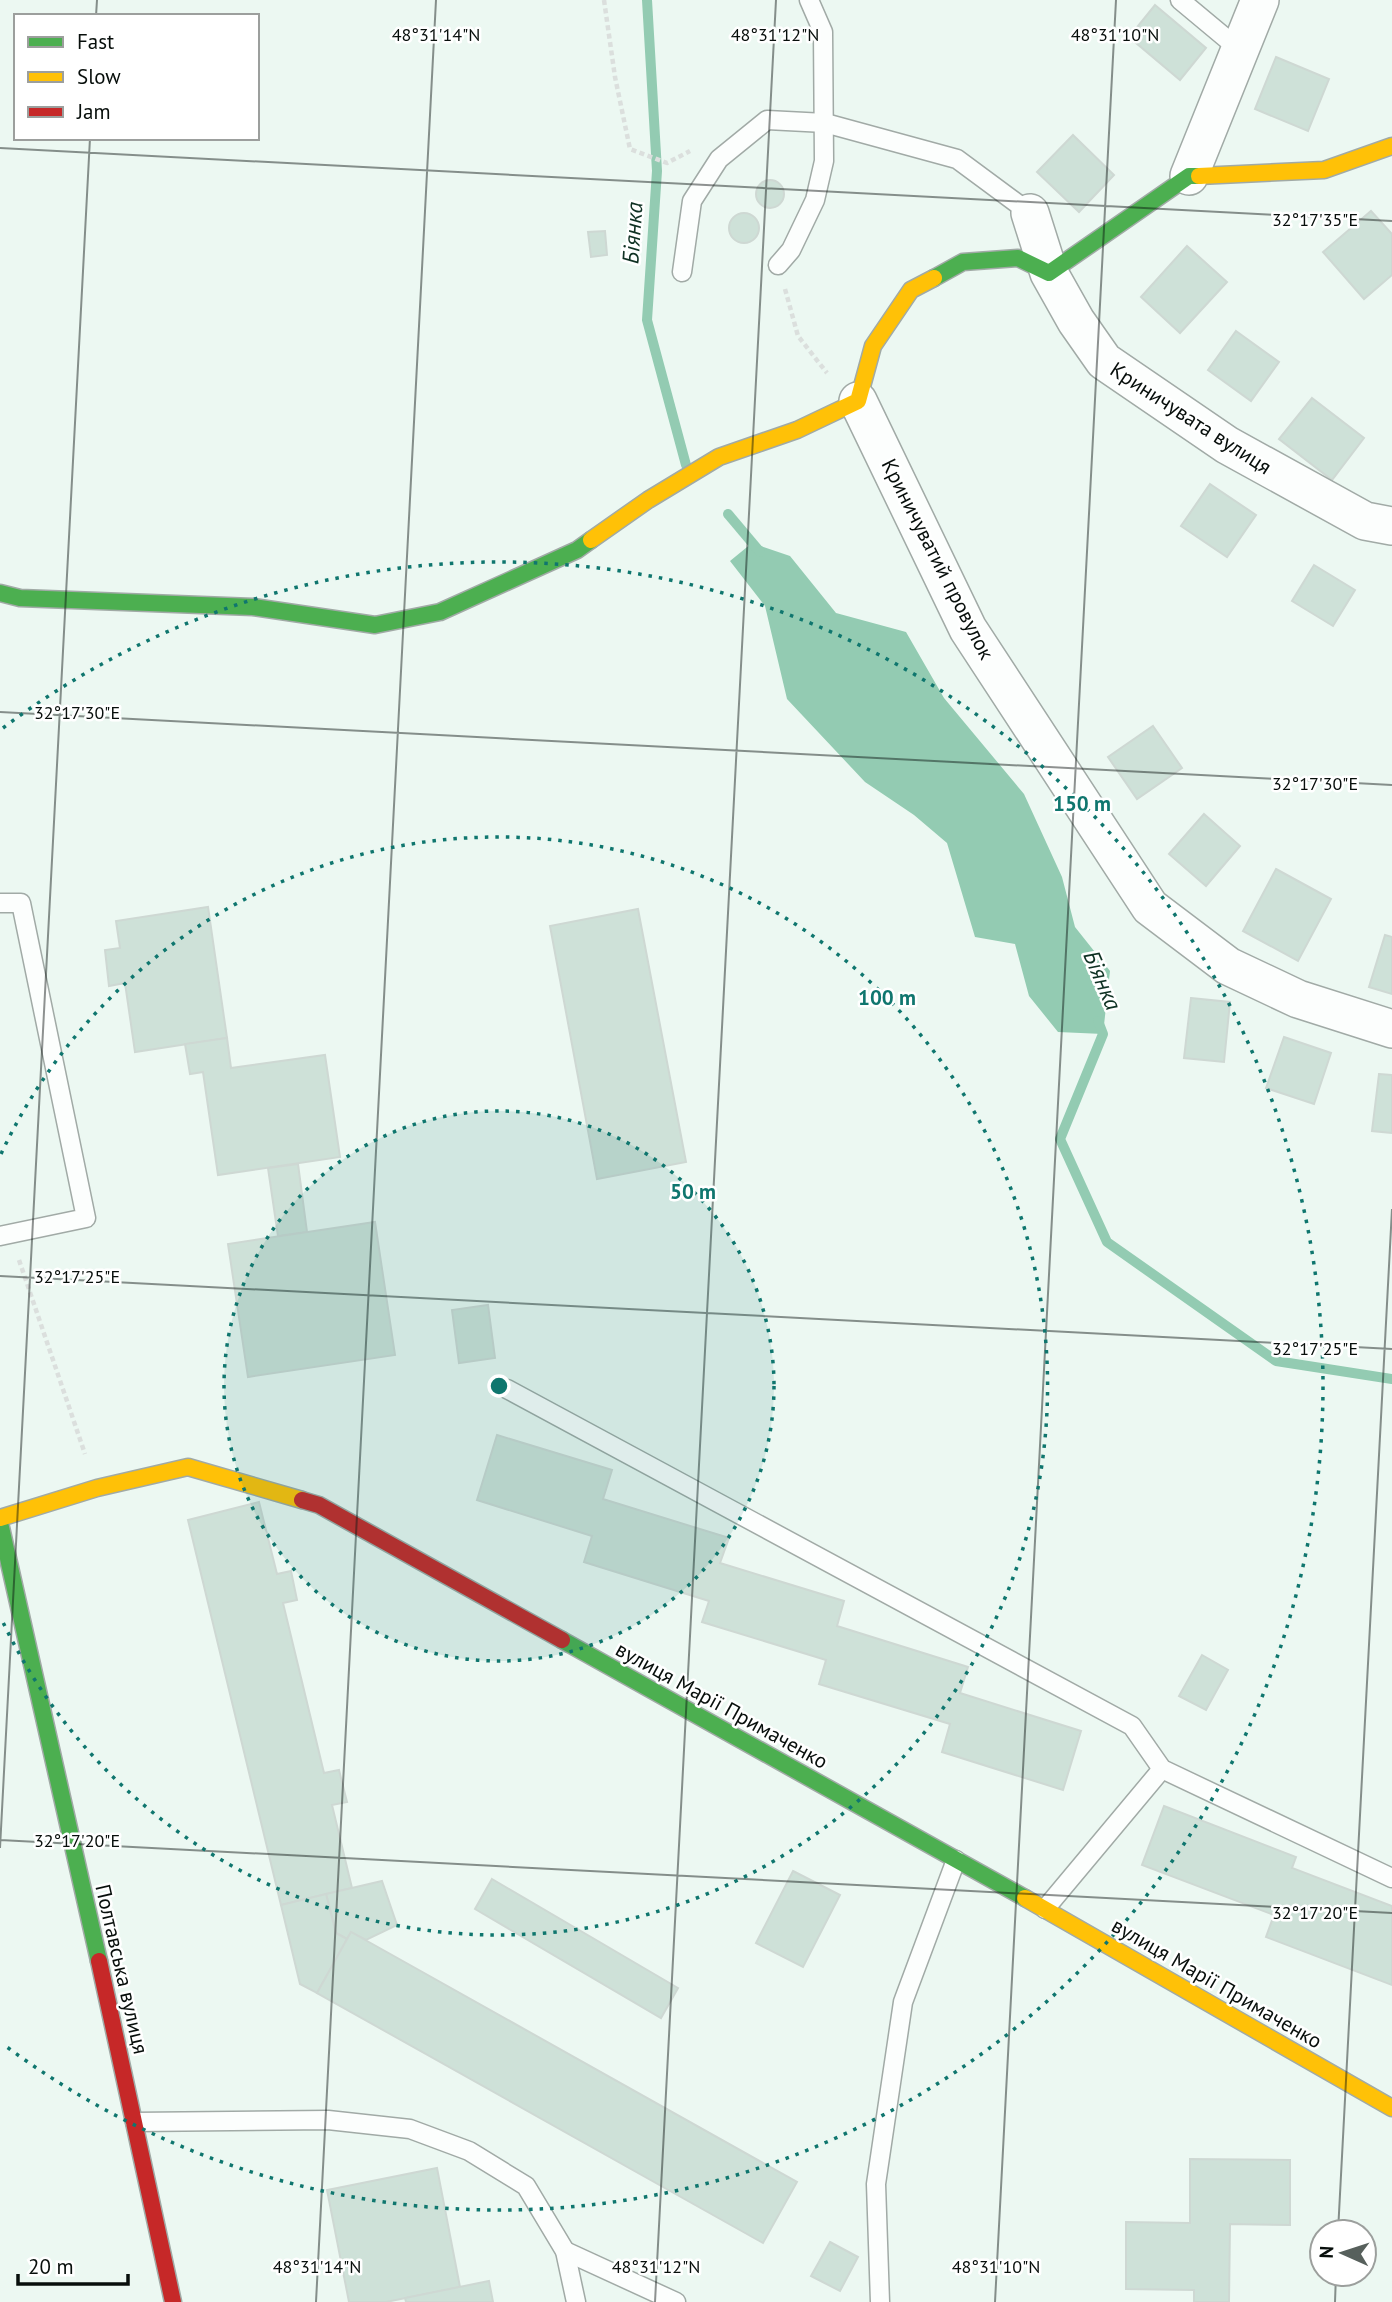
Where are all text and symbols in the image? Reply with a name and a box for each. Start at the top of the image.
legend [14,14,259,140]
text: 48°31'14"N [392,23,480,46]
text: 48°31'12"N [731,23,819,46]
text: 48°31'10"N [1071,23,1159,46]
text: Fast [77,28,114,55]
text: Slow [77,63,121,90]
text: Jam [76,98,111,125]
water label: Біянка [615,201,649,265]
text: 32°17'35"E [1272,208,1358,231]
street label: Криничувата вулиця [1105,356,1277,480]
street label: Криничуватий провулок [876,454,1000,664]
text: 32°17'30"E [34,701,120,724]
text: 32°17'30"E [1272,772,1358,795]
text: 150 m [1053,790,1111,817]
water label: Біянка [1078,946,1128,1014]
text: 100 m [858,984,916,1011]
text: 50 m [670,1178,716,1205]
text: 32°17'25"E [34,1265,120,1288]
text: 32°17'25"E [1272,1337,1358,1360]
centre of rings [487,1374,511,1398]
street label: вулиця Марії Примаченко [611,1635,833,1775]
text: 32°17'20"E [34,1829,120,1852]
street label: Полтавська вулиця [89,1881,155,2057]
text: 32°17'20"E [1272,1901,1358,1924]
street label: вулиця Марії Примаченко [1107,1912,1327,2054]
north arrow [1308,2218,1378,2288]
scale bar [18,2242,128,2286]
text: N [1314,2245,1338,2259]
text: 20 m [28,2253,74,2280]
text: 48°31'14"N [273,2255,361,2278]
text: 48°31'12"N [612,2255,700,2278]
text: 48°31'10"N [952,2255,1040,2278]

